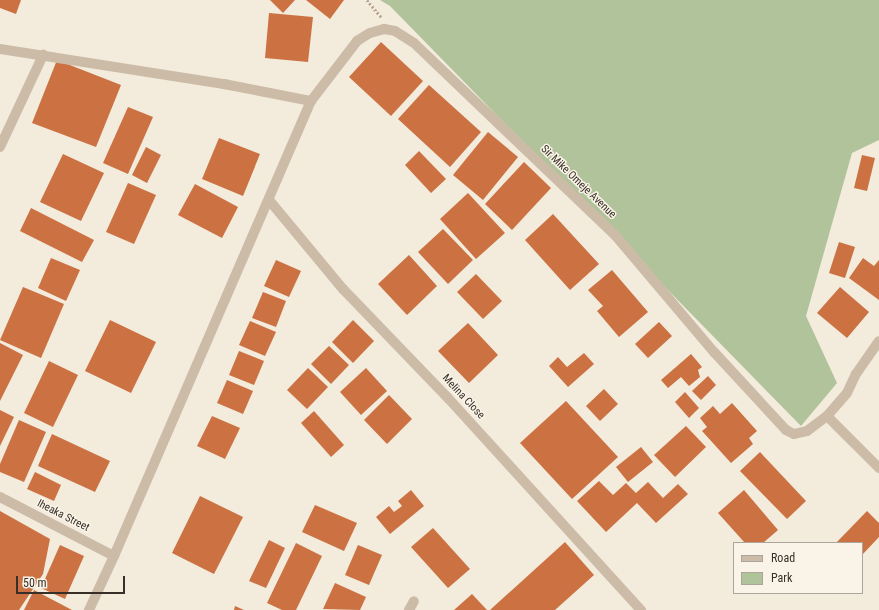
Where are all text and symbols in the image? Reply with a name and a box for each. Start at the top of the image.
street label: Sir Mike Omeje Avenue [538,143,618,221]
street label: Melina Close [439,372,487,422]
street label: Iheaka Street [35,497,91,535]
legend [733,542,863,594]
text: Road [771,551,795,565]
scale bar [18,568,127,594]
text: Park [771,571,792,585]
text: 50 m [23,576,47,590]

